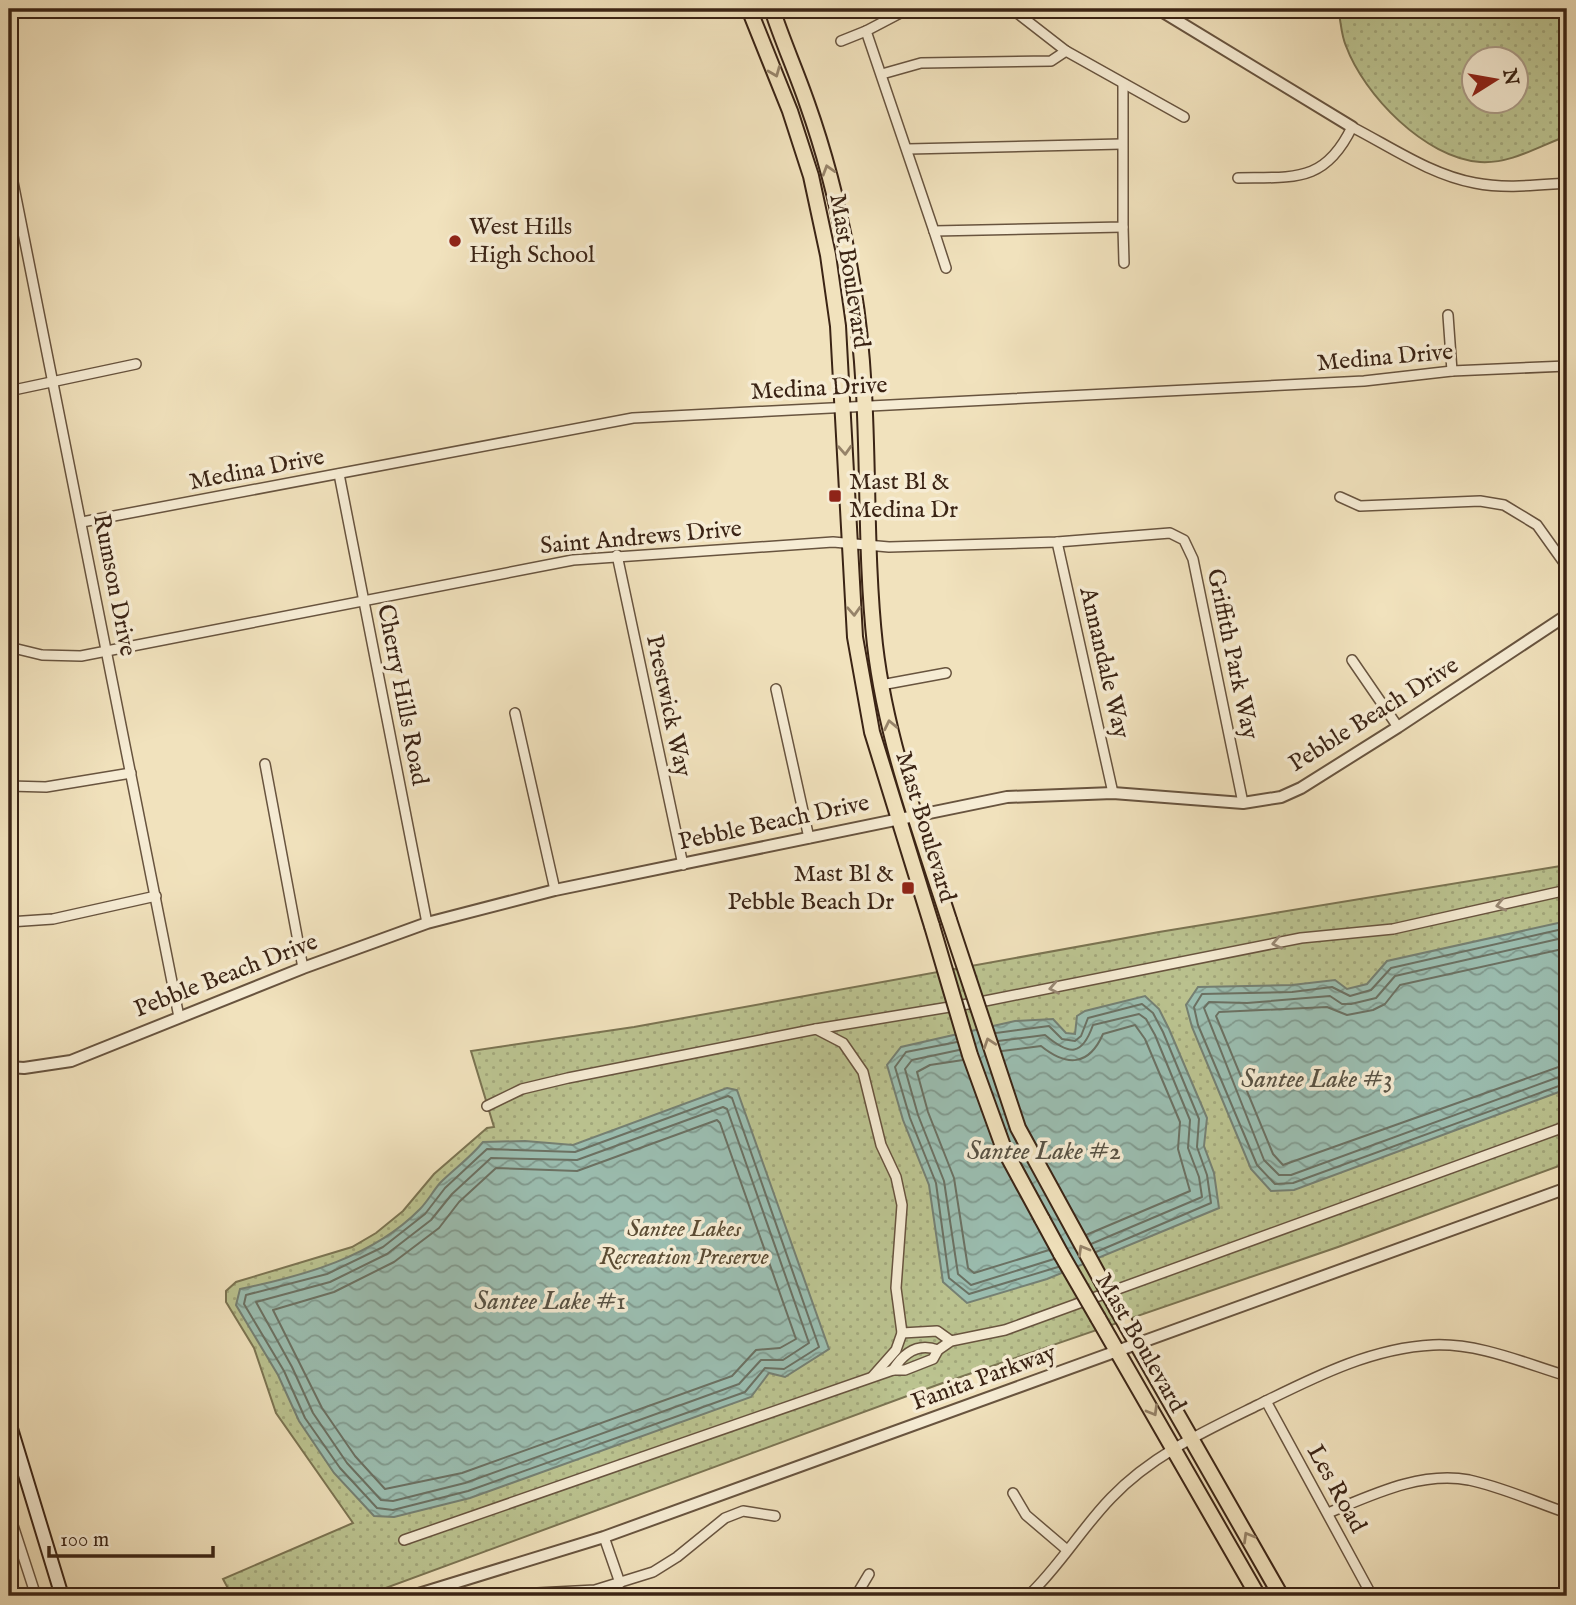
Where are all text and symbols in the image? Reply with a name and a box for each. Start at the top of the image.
north arrow [1460,46,1530,116]
one-way arrow [766,65,780,77]
text: N [1496,66,1523,88]
one-way arrow [821,164,836,176]
street label: Mast Boulevard [821,192,877,351]
place label: West Hills High School [469,212,595,271]
marker: West Hills High School [447,233,463,249]
street label: Medina Drive [1315,337,1455,379]
street label: Medina Drive [750,370,888,408]
street label: Medina Drive [187,442,327,498]
one-way arrow [837,445,852,456]
place label: Mast Bl & Medina Dr [849,467,958,526]
marker: Mast Bl & Medina Dr [827,488,843,504]
street label: Rumson Drive [85,511,143,659]
street label: Saint Andrews Drive [539,514,743,562]
street label: Griffith Park Way [1199,566,1265,742]
street label: Annandale Way [1071,583,1136,742]
street label: Cherry Hills Road [369,602,435,788]
one-way arrow [846,606,861,617]
street label: Prestwick Way [638,632,698,780]
street label: Pebble Beach Drive [1283,650,1465,780]
one-way arrow [883,719,898,731]
street label: Mast Boulevard [887,748,963,906]
street label: Pebble Beach Drive [676,788,872,858]
place label: Mast Bl & Pebble Beach Dr [728,859,894,918]
marker: Mast Bl & Pebble Beach Dr [900,880,916,896]
one-way arrow [1495,896,1507,911]
street label: Pebble Beach Drive [130,927,322,1025]
one-way arrow [1271,934,1283,949]
one-way arrow [1048,980,1060,995]
one-way arrow [983,1038,997,1050]
water label: Santee Lake #3 [1241,1063,1393,1096]
water label: Santee Lake #2 [967,1135,1121,1168]
park label: Santee Lakes Recreation Preserve [599,1214,769,1273]
one-way arrow [1078,1244,1091,1257]
street label: Mast Boulevard [1088,1268,1193,1418]
water label: Santee Lake #1 [474,1285,626,1318]
street label: Fanita Parkway [908,1337,1061,1418]
one-way arrow [1145,1404,1158,1417]
street label: Les Road [1299,1439,1373,1539]
scale bar [49,1514,214,1558]
text: 100 m [60,1527,109,1554]
one-way arrow [1243,1532,1256,1544]

